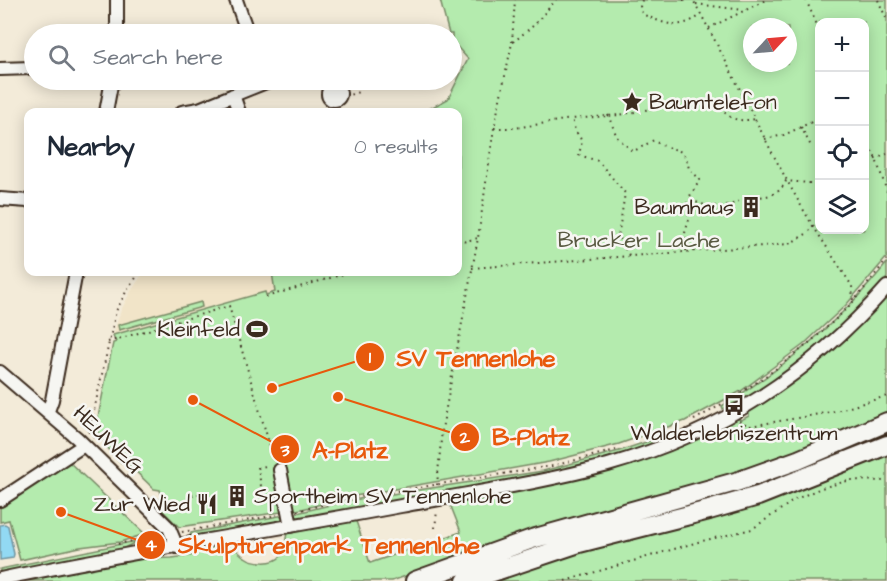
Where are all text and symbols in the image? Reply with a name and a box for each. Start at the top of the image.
north arrow [743,18,797,72]
map controls [815,18,869,234]
button: + [815,18,869,72]
search box [24,24,462,90]
icon: search [45,41,78,74]
text: Search here [93,42,223,73]
button: − [815,72,869,126]
place label: Baumtelefon [649,87,777,118]
place icon: Baumtelefon [620,90,644,114]
button: locate [815,126,869,180]
text: Nearby [48,129,135,165]
text: 0 results [354,133,438,161]
button: layers [815,180,869,234]
place label: Baumhaus [635,192,734,223]
building icon: Baumhaus [739,195,763,219]
park label: Brucker Lache [558,225,720,256]
place label: Kleinfeld [157,314,240,345]
sports icon: Kleinfeld [245,317,269,341]
callout: SV Tennenlohe [355,336,568,378]
text: SV Tennenlohe [395,342,556,376]
text: 1 [369,345,372,370]
bus stop icon: Walderlebniszentrum [722,393,746,417]
street label: HEUWEG [66,398,150,482]
callout: B-Platz [450,416,582,458]
place label: Walderlebniszentrum [631,418,837,449]
text: B-Platz [492,421,571,455]
text: 2 [459,425,471,450]
callout: A-Platz [270,428,400,470]
text: A-Platz [312,434,389,468]
text: 3 [279,438,290,463]
place label: Sportheim SV Tennenlohe [254,481,512,512]
building icon: Sportheim SV Tennenlohe [225,484,249,508]
place label: Zur Wied [93,489,190,520]
restaurant icon: Zur Wied [195,492,219,516]
callout: Skulpturenpark Tennenlohe [136,524,492,566]
text: Skulpturenpark Tennenlohe [177,529,480,563]
text: 4 [145,533,158,558]

